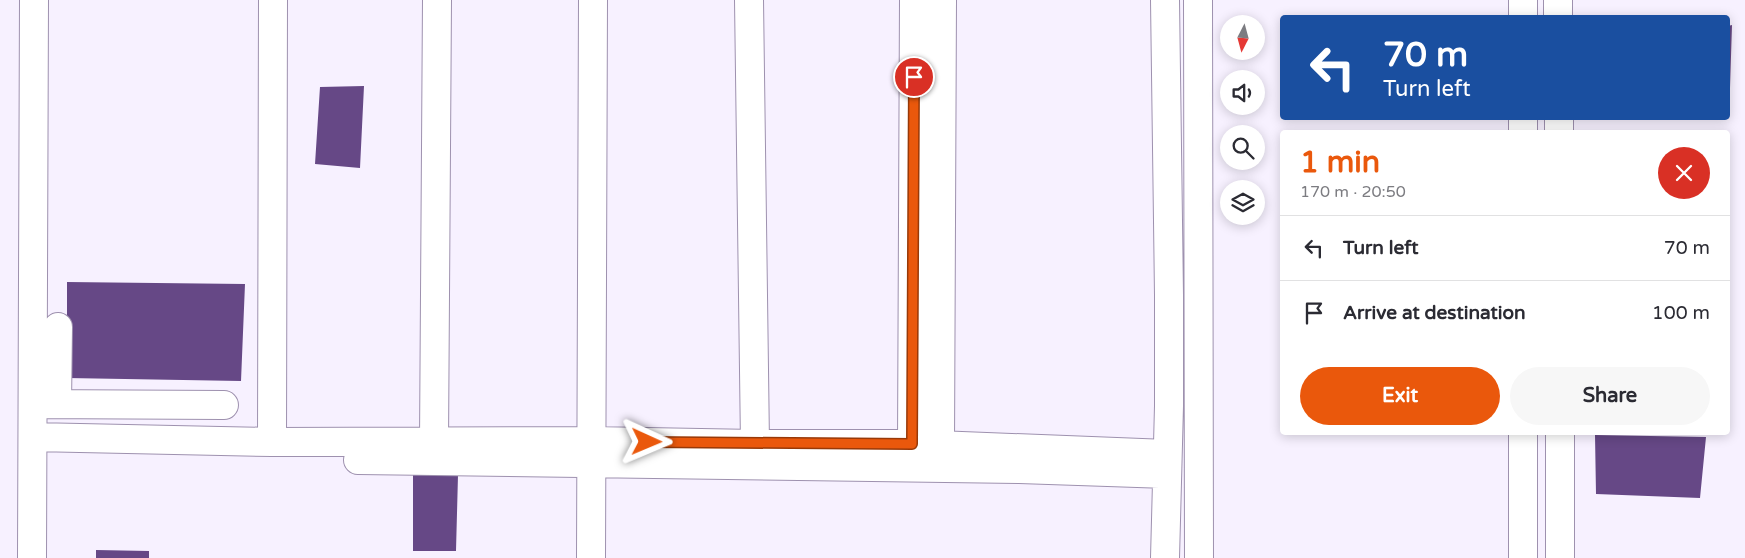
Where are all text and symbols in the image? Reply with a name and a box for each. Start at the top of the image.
north arrow [1220,15,1265,60]
map controls [1220,15,1265,225]
text: 70 m [1383,34,1468,76]
icon: left [1300,35,1365,100]
pin [893,56,935,98]
icon: arrive [900,63,928,91]
button: sound [1220,70,1265,115]
text: Turn left [1383,76,1471,102]
button: search [1220,125,1265,170]
text: 1 min [1300,144,1380,181]
button: close [1658,147,1710,199]
button: layers [1220,180,1265,225]
text: 170 m · 20:50 [1300,182,1406,202]
icon: left [1300,234,1328,262]
text: Turn left [1343,237,1419,259]
text: 70 m [1664,237,1710,259]
icon: arrive [1300,299,1328,327]
text: Arrive at destination [1343,302,1526,324]
text: 100 m [1652,302,1710,324]
button: Exit [1300,367,1500,425]
button: Share [1510,367,1710,425]
position arrow [620,415,672,467]

